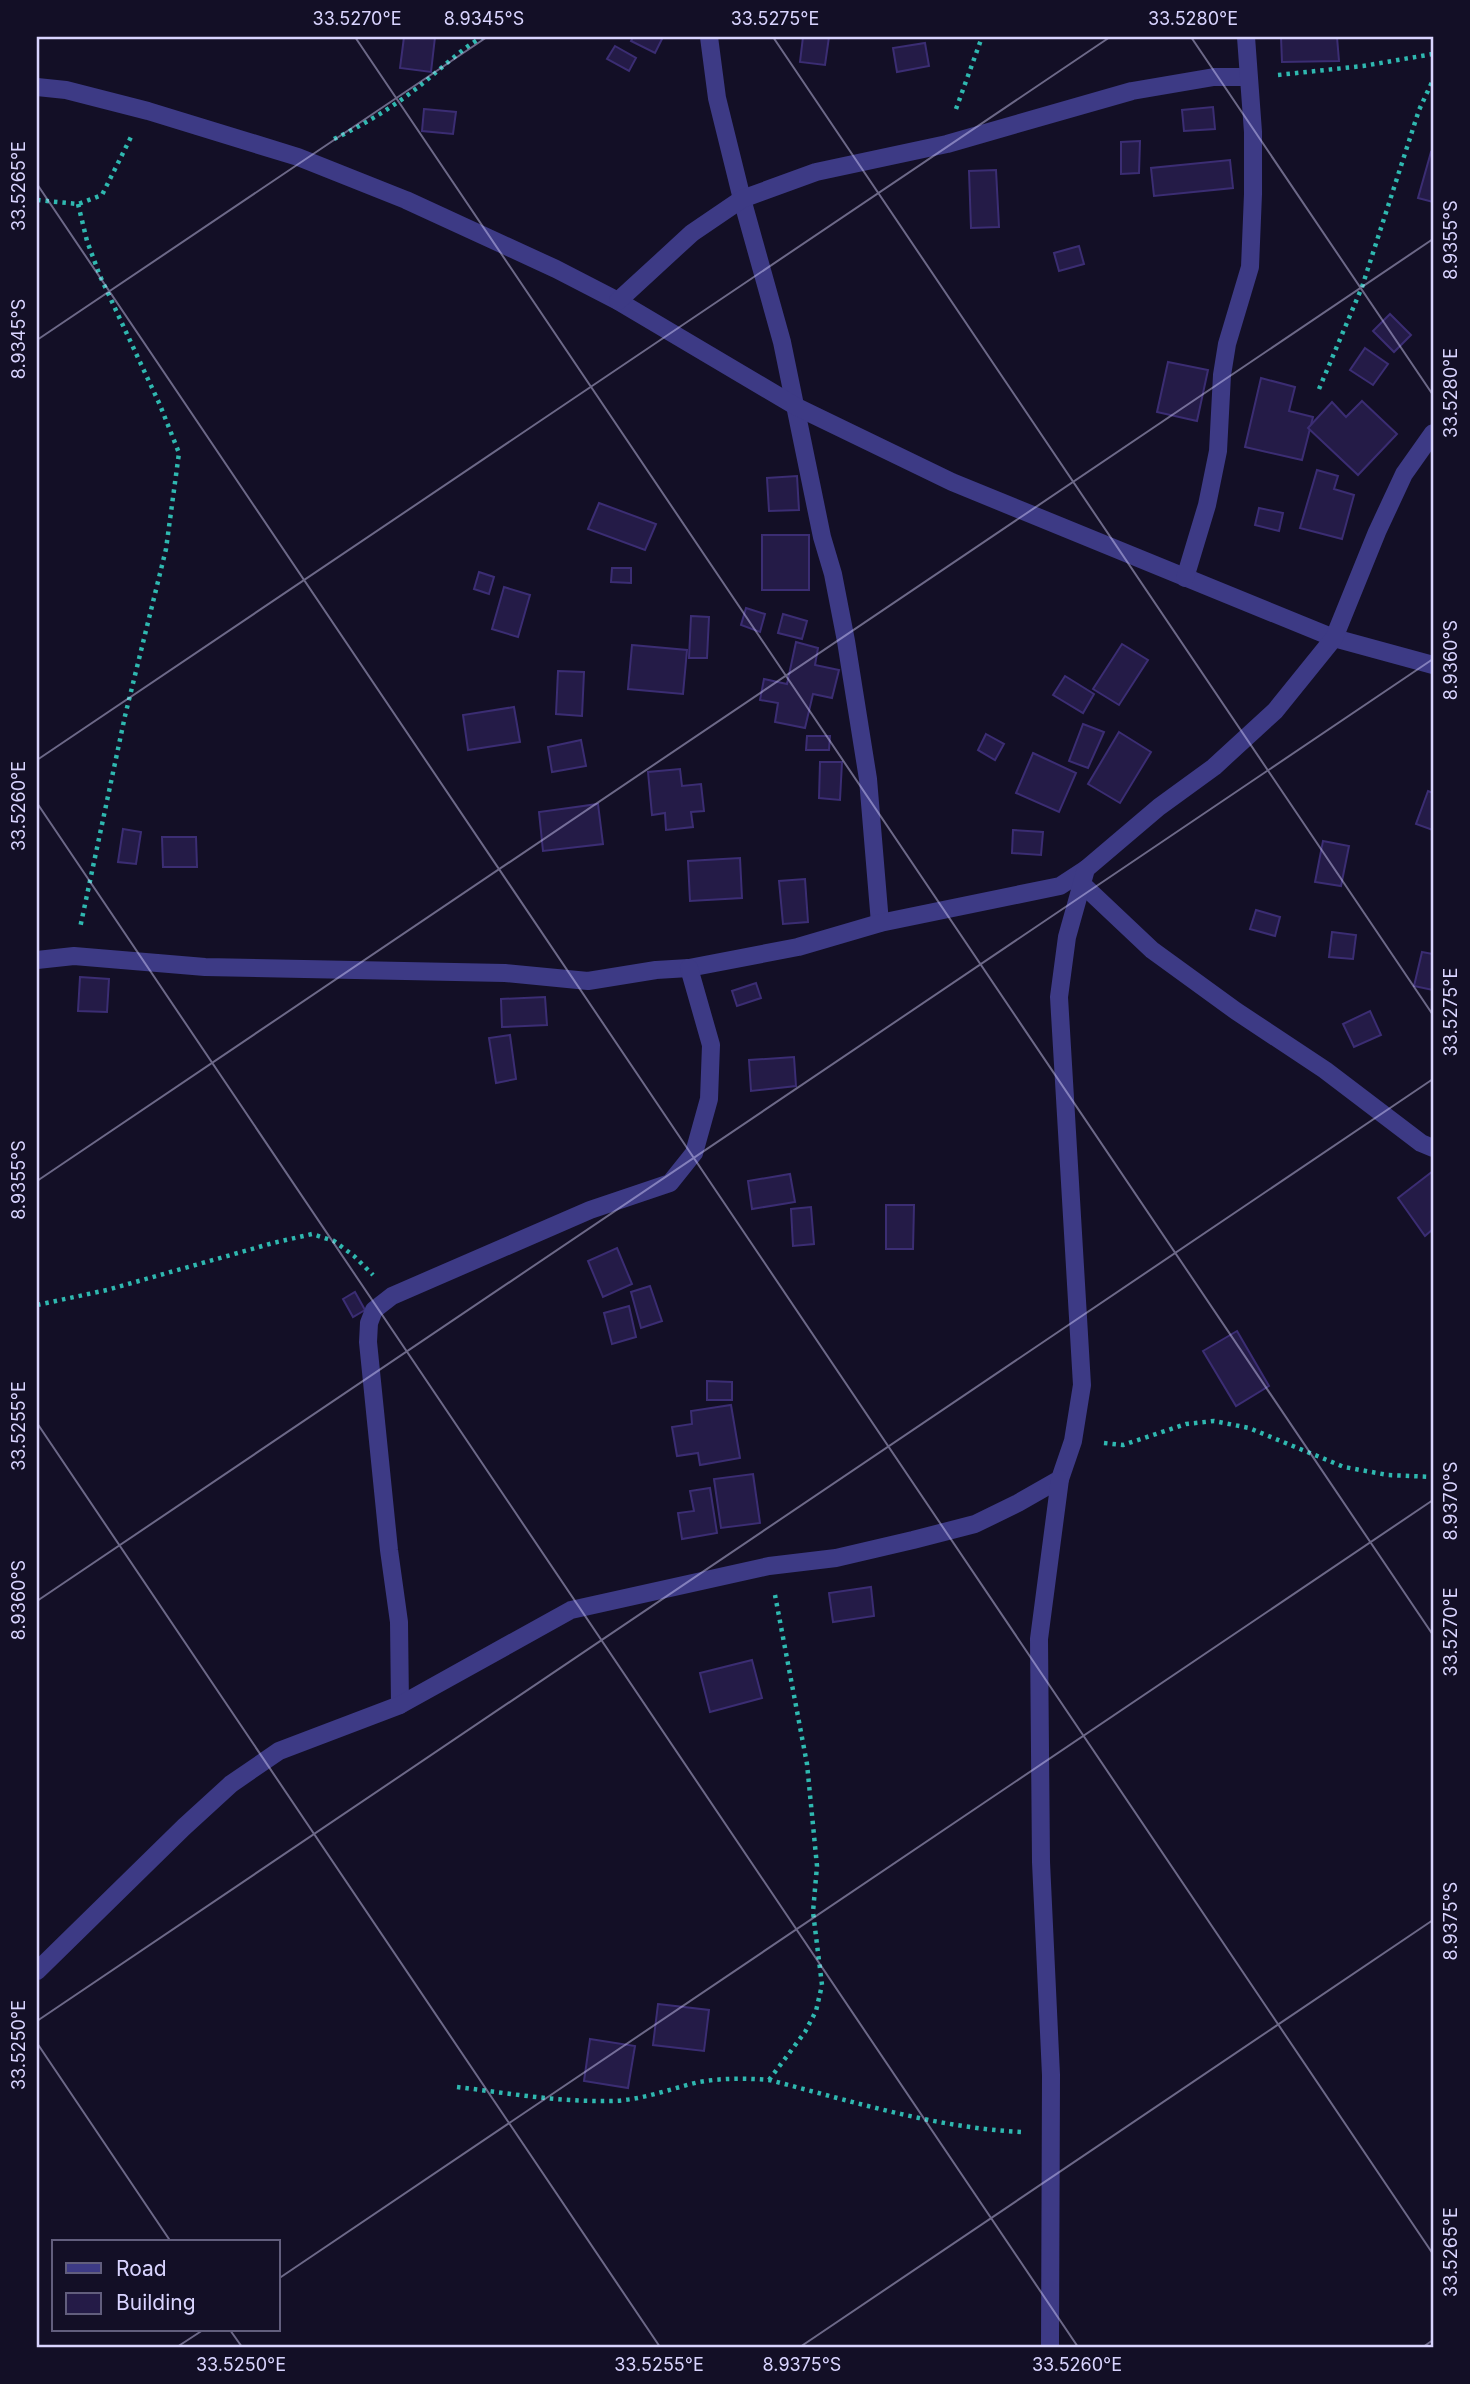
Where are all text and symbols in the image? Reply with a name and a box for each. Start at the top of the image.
text: 33.5270°E [313,8,401,29]
text: 8.9345°S [444,8,524,29]
text: 33.5275°E [731,8,819,29]
text: 33.5280°E [1148,8,1238,29]
text: 33.5265°E [8,141,29,231]
text: 8.9355°S [1440,200,1461,280]
text: 8.9345°S [8,299,29,379]
text: 33.5280°E [1440,348,1461,438]
text: 8.9360°S [1440,620,1461,700]
text: 33.5260°E [8,761,29,851]
text: 33.5275°E [1440,968,1461,1056]
text: 8.9355°S [8,1140,29,1220]
text: 33.5255°E [8,1381,29,1471]
text: 8.9370°S [1440,1461,1461,1541]
text: 8.9360°S [8,1560,29,1640]
text: 33.5270°E [1440,1588,1461,1676]
text: 8.9375°S [1440,1882,1461,1960]
text: 33.5250°E [8,2000,29,2090]
text: 33.5265°E [1440,2207,1461,2297]
legend [52,2240,280,2332]
text: Road [116,2256,167,2281]
text: Building [116,2290,196,2315]
text: 33.5250°E [196,2354,286,2375]
text: 33.5255°E [614,2354,704,2375]
text: 8.9375°S [763,2354,841,2375]
text: 33.5260°E [1032,2354,1122,2375]

